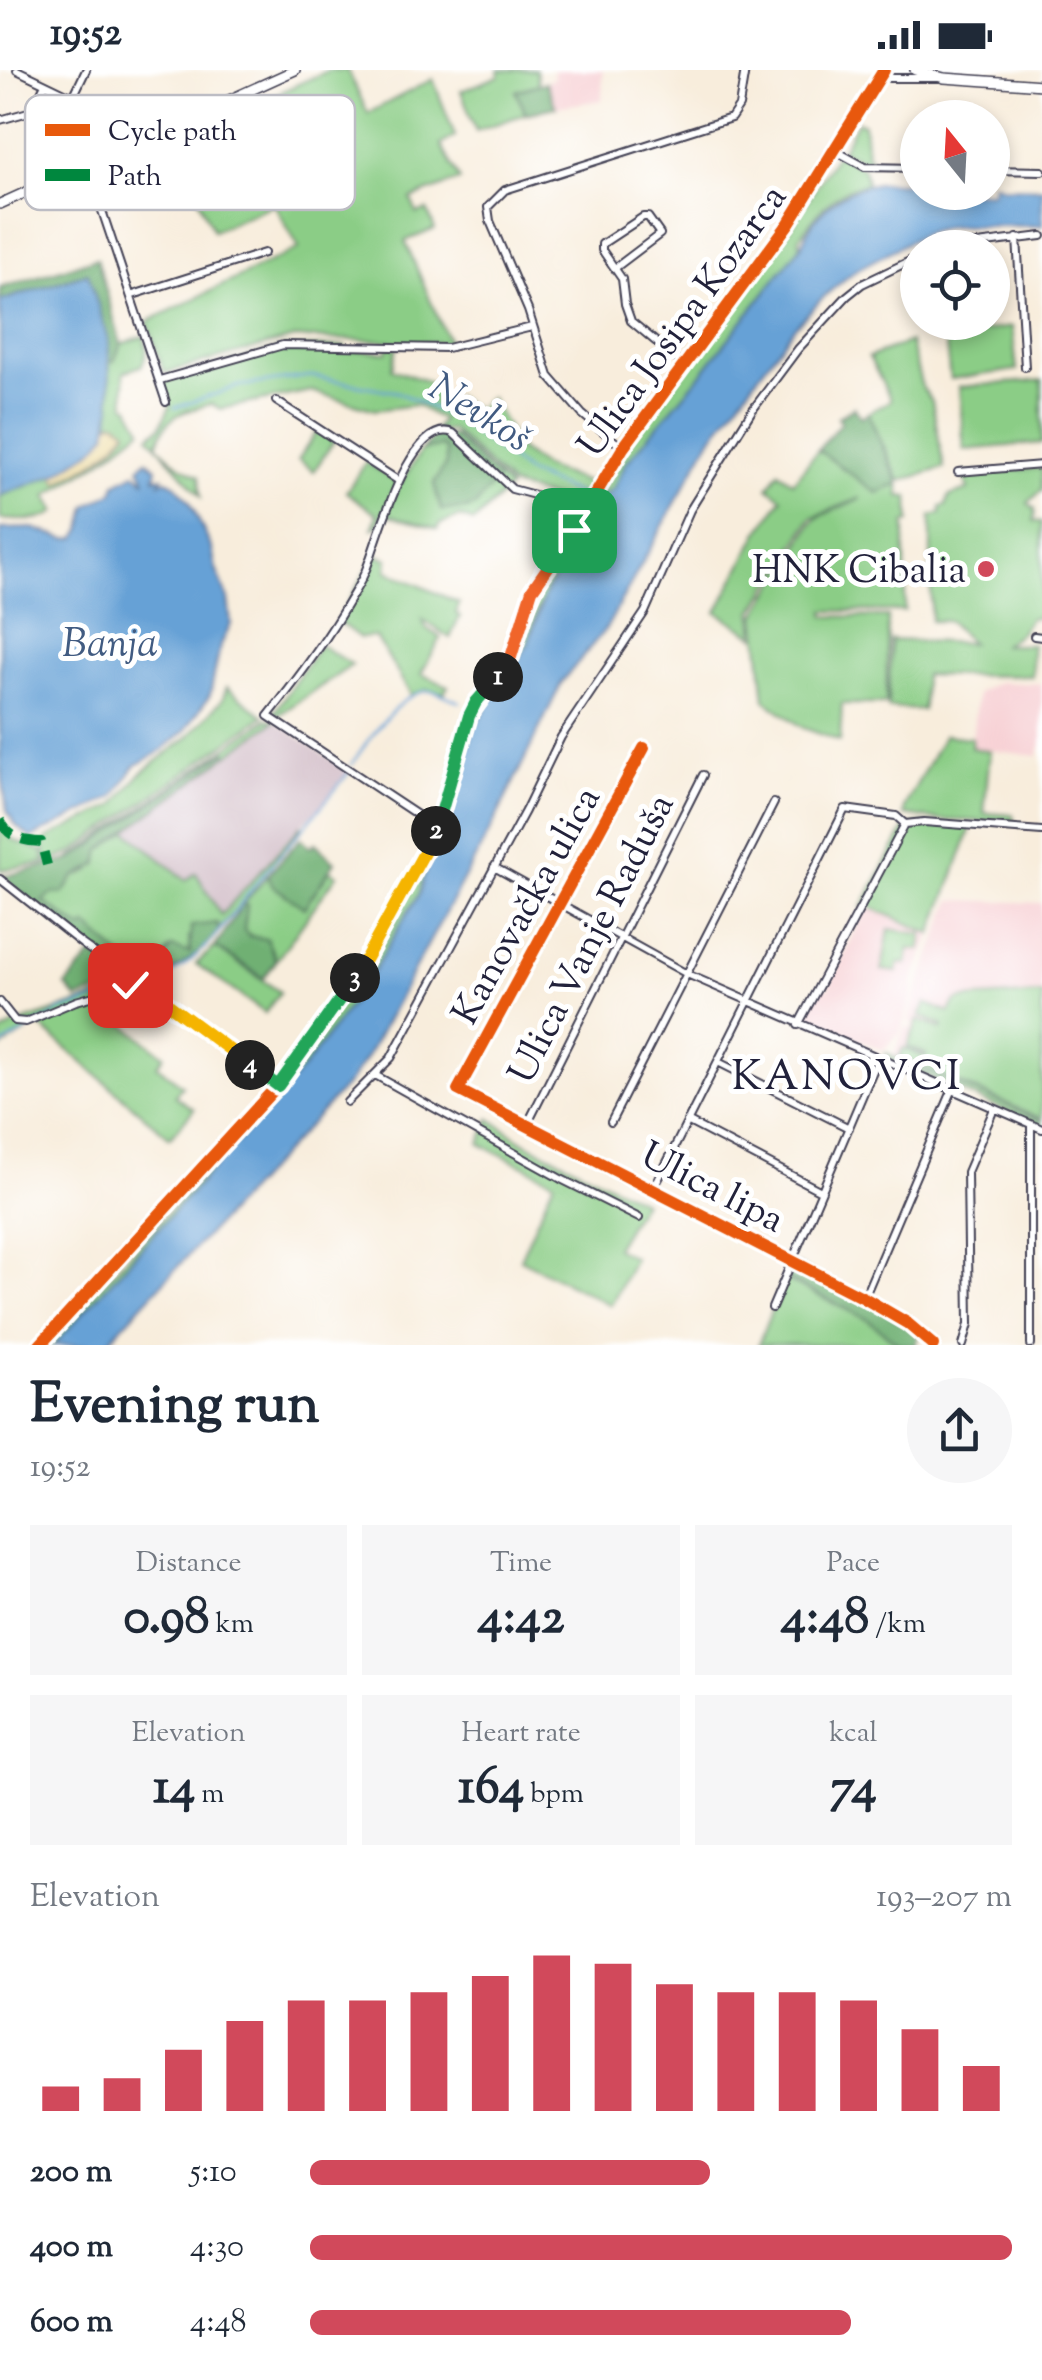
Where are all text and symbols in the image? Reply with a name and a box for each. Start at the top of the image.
text: 19:52 [50,8,122,62]
legend [25,95,355,210]
north arrow [900,100,1010,210]
map controls [900,100,1010,340]
text: Cycle path [108,113,237,153]
text: Path [108,158,162,198]
street label: Ulica Josipa Kozarca [567,175,802,470]
button: locate [900,230,1010,340]
water label: Nevkoš [417,361,541,469]
pin [532,488,617,573]
icon: arrive [547,503,602,558]
place label: HNK Cibalia [752,546,966,600]
marker: HNK Cibalia [975,558,997,580]
water label: Banja [62,618,158,675]
pin: 1 [473,652,523,702]
text: 1 [493,657,503,697]
street label: Kanovačka ulica [441,778,616,1036]
street label: Ulica Vanje Raduša [497,786,690,1094]
pin: 2 [411,806,461,856]
text: 2 [429,811,443,851]
pin [88,943,173,1028]
pin: 3 [330,953,380,1003]
icon: check [103,958,158,1013]
text: 3 [349,958,361,998]
pin: 4 [225,1040,275,1090]
text: 4 [243,1045,257,1085]
district label: KANOVCI [732,1049,962,1109]
street label: Ulica lipa [630,1130,792,1249]
text: Evening run [30,1368,319,1447]
button: share [907,1378,1012,1483]
text: 19:52 [30,1445,90,1491]
text: Distance [136,1544,241,1584]
text: Time [490,1544,552,1584]
text: Pace [827,1544,880,1584]
text: 0.98 [123,1584,209,1656]
text: 4:42 [478,1584,564,1656]
text: 4:48 [781,1584,869,1656]
text: km [209,1605,254,1645]
text: /km [869,1605,926,1645]
text: Elevation [132,1714,245,1754]
text: Heart rate [461,1714,581,1754]
text: kcal [829,1714,877,1754]
text: 14 [153,1754,195,1826]
text: 164 [458,1754,524,1826]
text: 74 [830,1754,877,1826]
text: m [195,1775,224,1815]
text: bpm [524,1775,584,1815]
text: Elevation [30,1875,160,1921]
text: 193–207 m [876,1875,1012,1921]
text: 200 m [30,2150,112,2196]
text: 5:10 [190,2150,237,2196]
text: 400 m [30,2225,113,2271]
text: 4:30 [190,2225,244,2271]
text: 600 m [30,2300,113,2346]
text: 4:48 [190,2300,247,2346]

